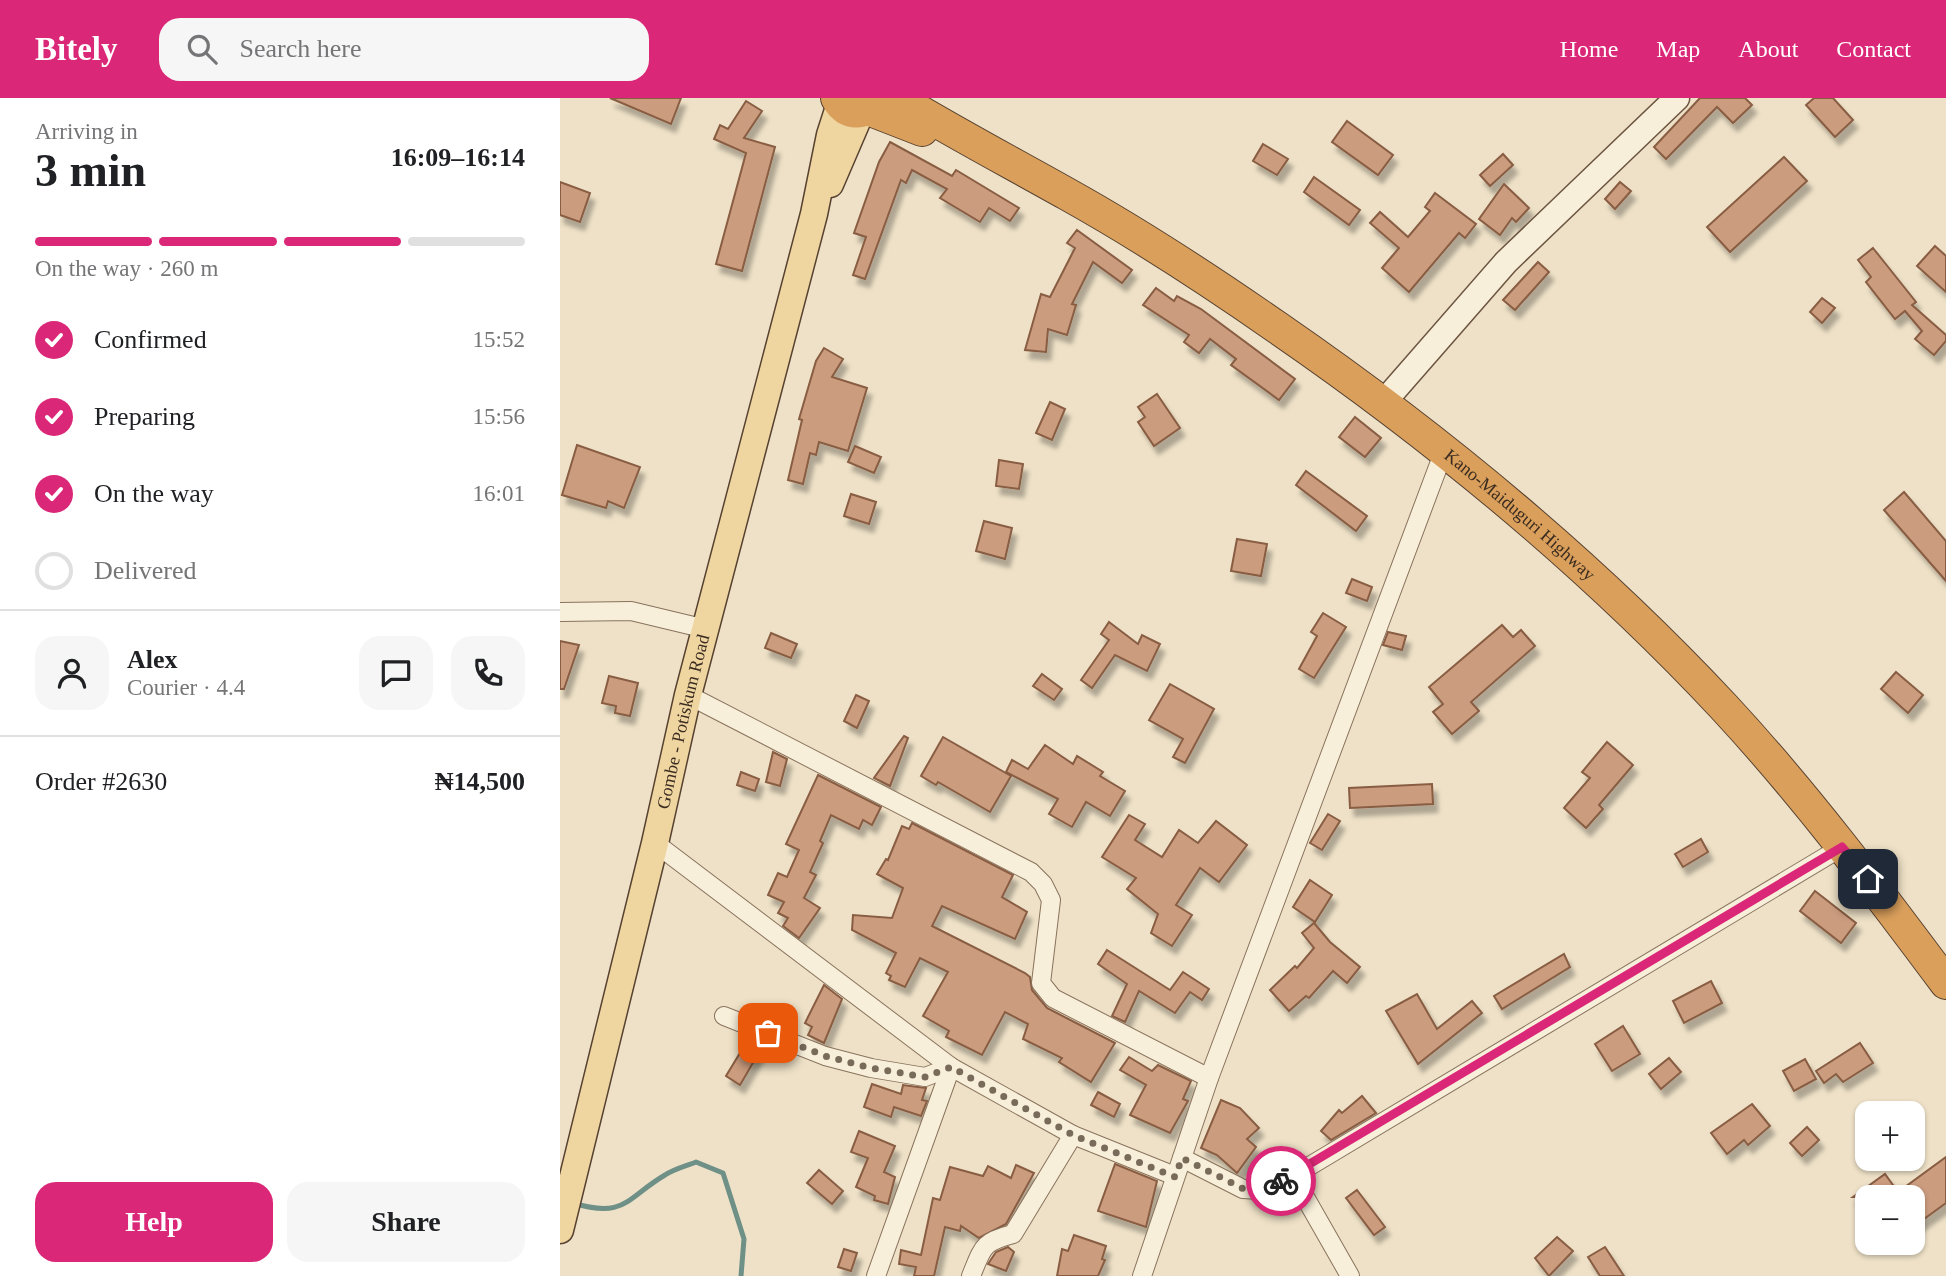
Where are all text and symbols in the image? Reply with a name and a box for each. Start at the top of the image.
search box [159,18,649,81]
icon: search [183,30,221,68]
text: Bitely [35,31,117,67]
text: Search here [239,34,361,63]
text: Home [1560,36,1618,62]
text: Map [1656,36,1700,62]
text: About [1738,36,1798,62]
text: Contact [1836,36,1911,62]
text: Arriving in [35,119,138,144]
text: 16:09–16:14 [391,143,525,172]
text: 3 min [35,145,146,196]
text: On the way · 260 m [35,256,218,281]
icon: check [35,321,73,359]
text: Confirmed [94,325,207,354]
text: 15:52 [473,327,525,352]
icon: check [35,398,73,436]
text: Preparing [94,402,195,431]
text: 15:56 [473,404,525,429]
street label: Kano-Maiduguri Highway [1441,445,1599,584]
icon: check [35,475,73,513]
text: On the way [94,479,214,508]
text: 16:01 [473,481,525,506]
text: Delivered [94,556,197,585]
street label: Gombe - Potiskum Road [653,632,713,811]
button: person [35,636,109,710]
button: chat [359,636,433,710]
button: phone [451,636,525,710]
text: Alex [127,645,178,674]
text: Courier · 4.4 [127,675,245,700]
text: Order #2630 [35,767,167,796]
text: ₦14,500 [435,767,525,796]
pin [1838,849,1898,909]
icon: home [1849,860,1887,898]
pin [738,1003,798,1063]
icon: bag [749,1014,787,1052]
map controls [1855,1101,1925,1255]
button: + [1855,1101,1925,1171]
courier [1246,1146,1316,1216]
icon: bike [1262,1162,1300,1200]
button: Help [35,1182,273,1262]
button: Share [287,1182,525,1262]
button: − [1855,1185,1925,1255]

